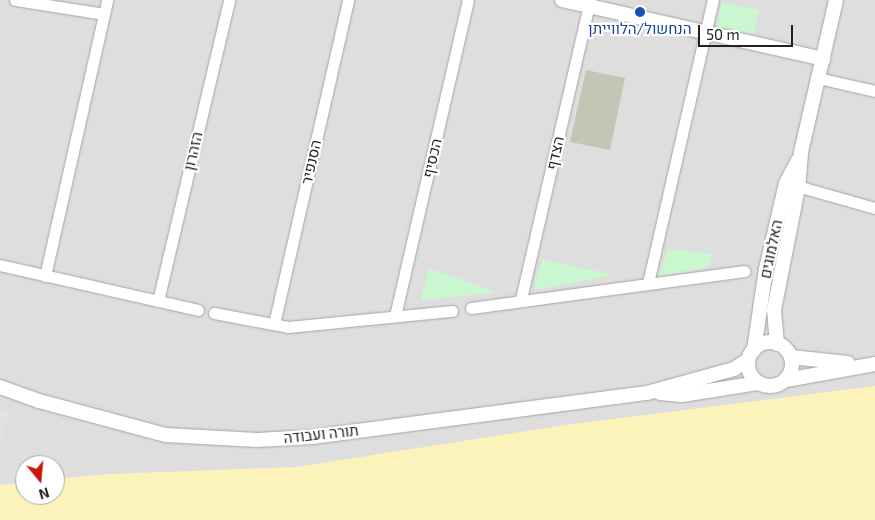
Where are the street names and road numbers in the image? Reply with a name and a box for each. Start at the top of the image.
street label: הזהרון [180,130,206,172]
street label: הצדף [542,135,568,171]
street label: הכסיף [419,137,445,179]
street label: הסנפיר [297,138,325,186]
street label: האלמוגים [756,218,786,280]
street label: תורה ועבודה [283,421,359,447]

